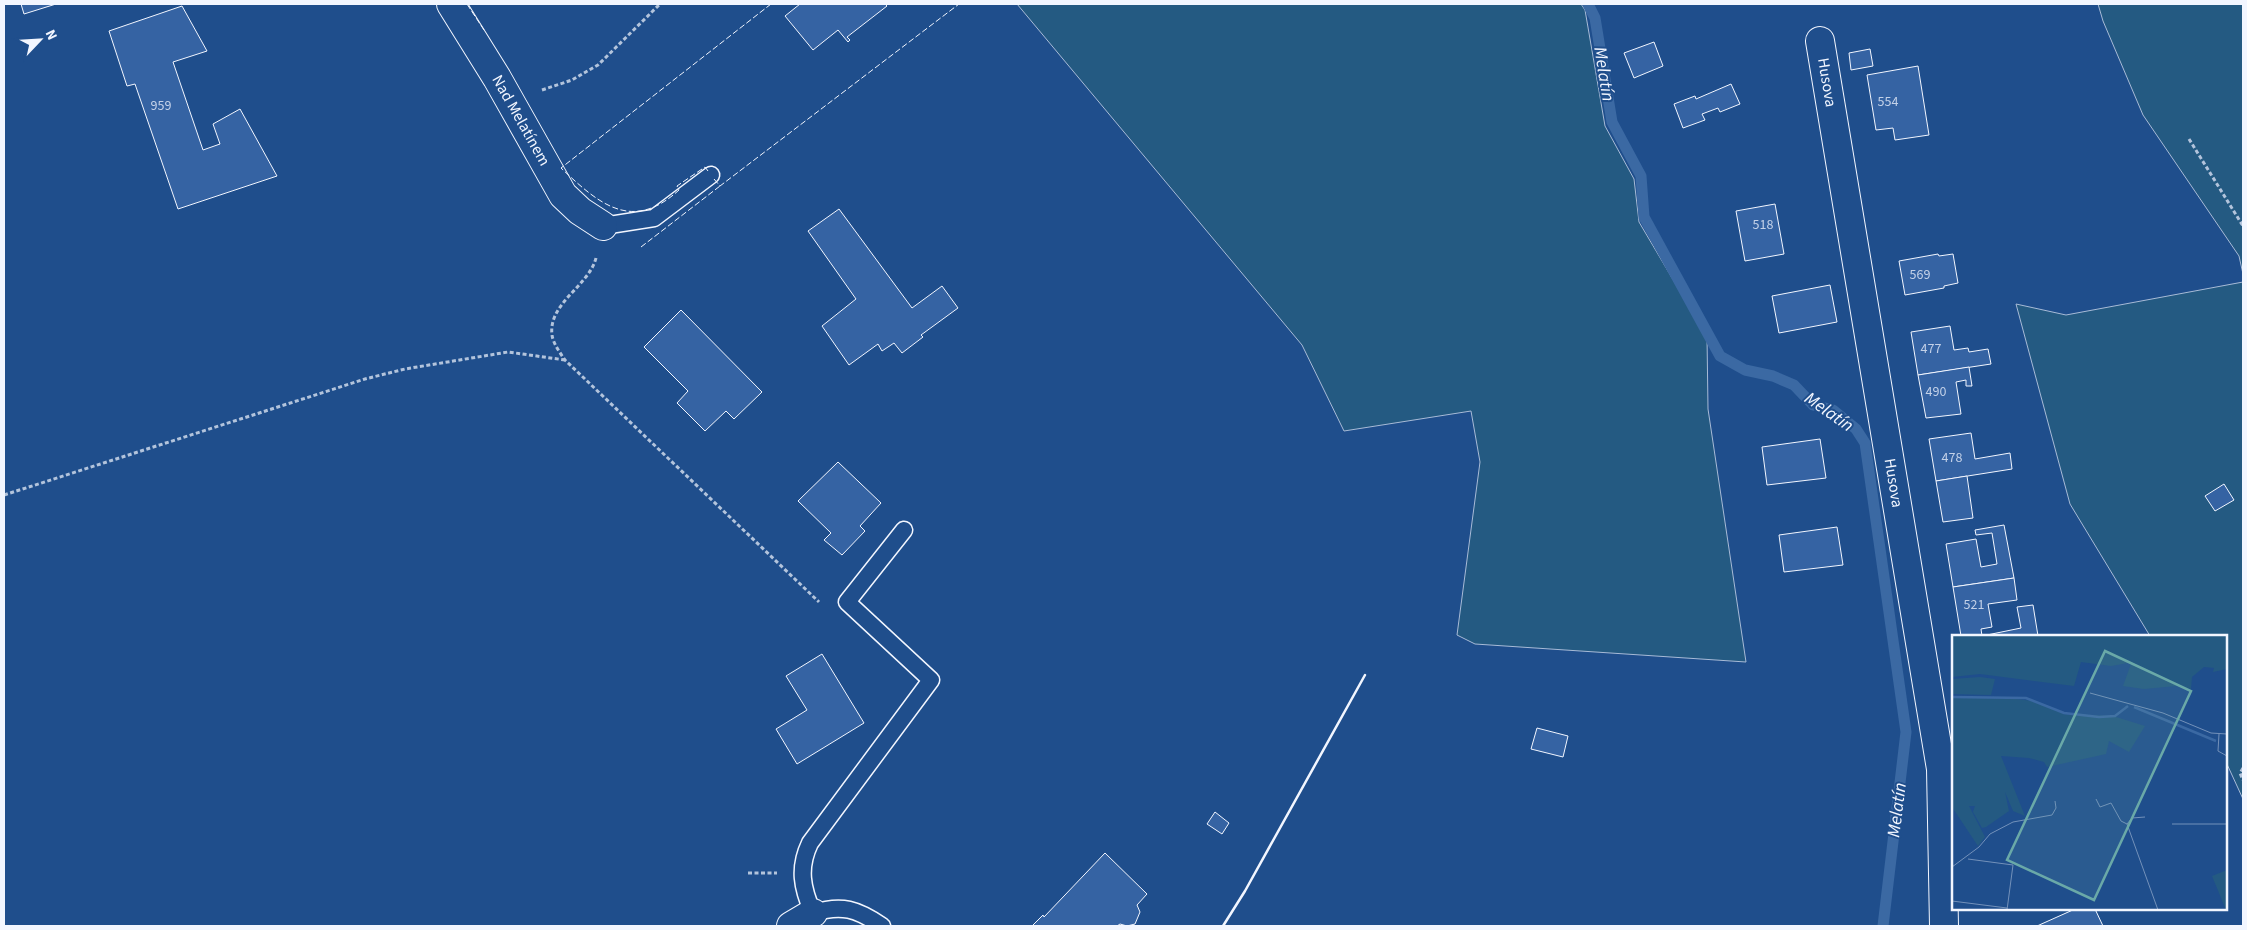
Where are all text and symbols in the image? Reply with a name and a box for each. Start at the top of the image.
north arrow [15,15,65,65]
text: N [40,26,62,43]
water label: Melatín [1587,45,1621,103]
street label: Husova [1812,56,1842,109]
street label: Nad Melatínem [487,71,555,170]
house number: 554 [1878,92,1898,112]
house number: 959 [151,96,171,116]
house number: 518 [1753,215,1773,235]
house number: 569 [1910,265,1930,285]
house number: 477 [1921,339,1941,359]
house number: 490 [1926,382,1946,402]
water label: Melatín [1799,386,1859,438]
house number: 478 [1942,448,1962,468]
street label: Husova [1879,457,1908,509]
house number: 521 [1964,595,1984,615]
inset map [1952,635,2227,910]
water label: Melatín [1881,781,1913,839]

